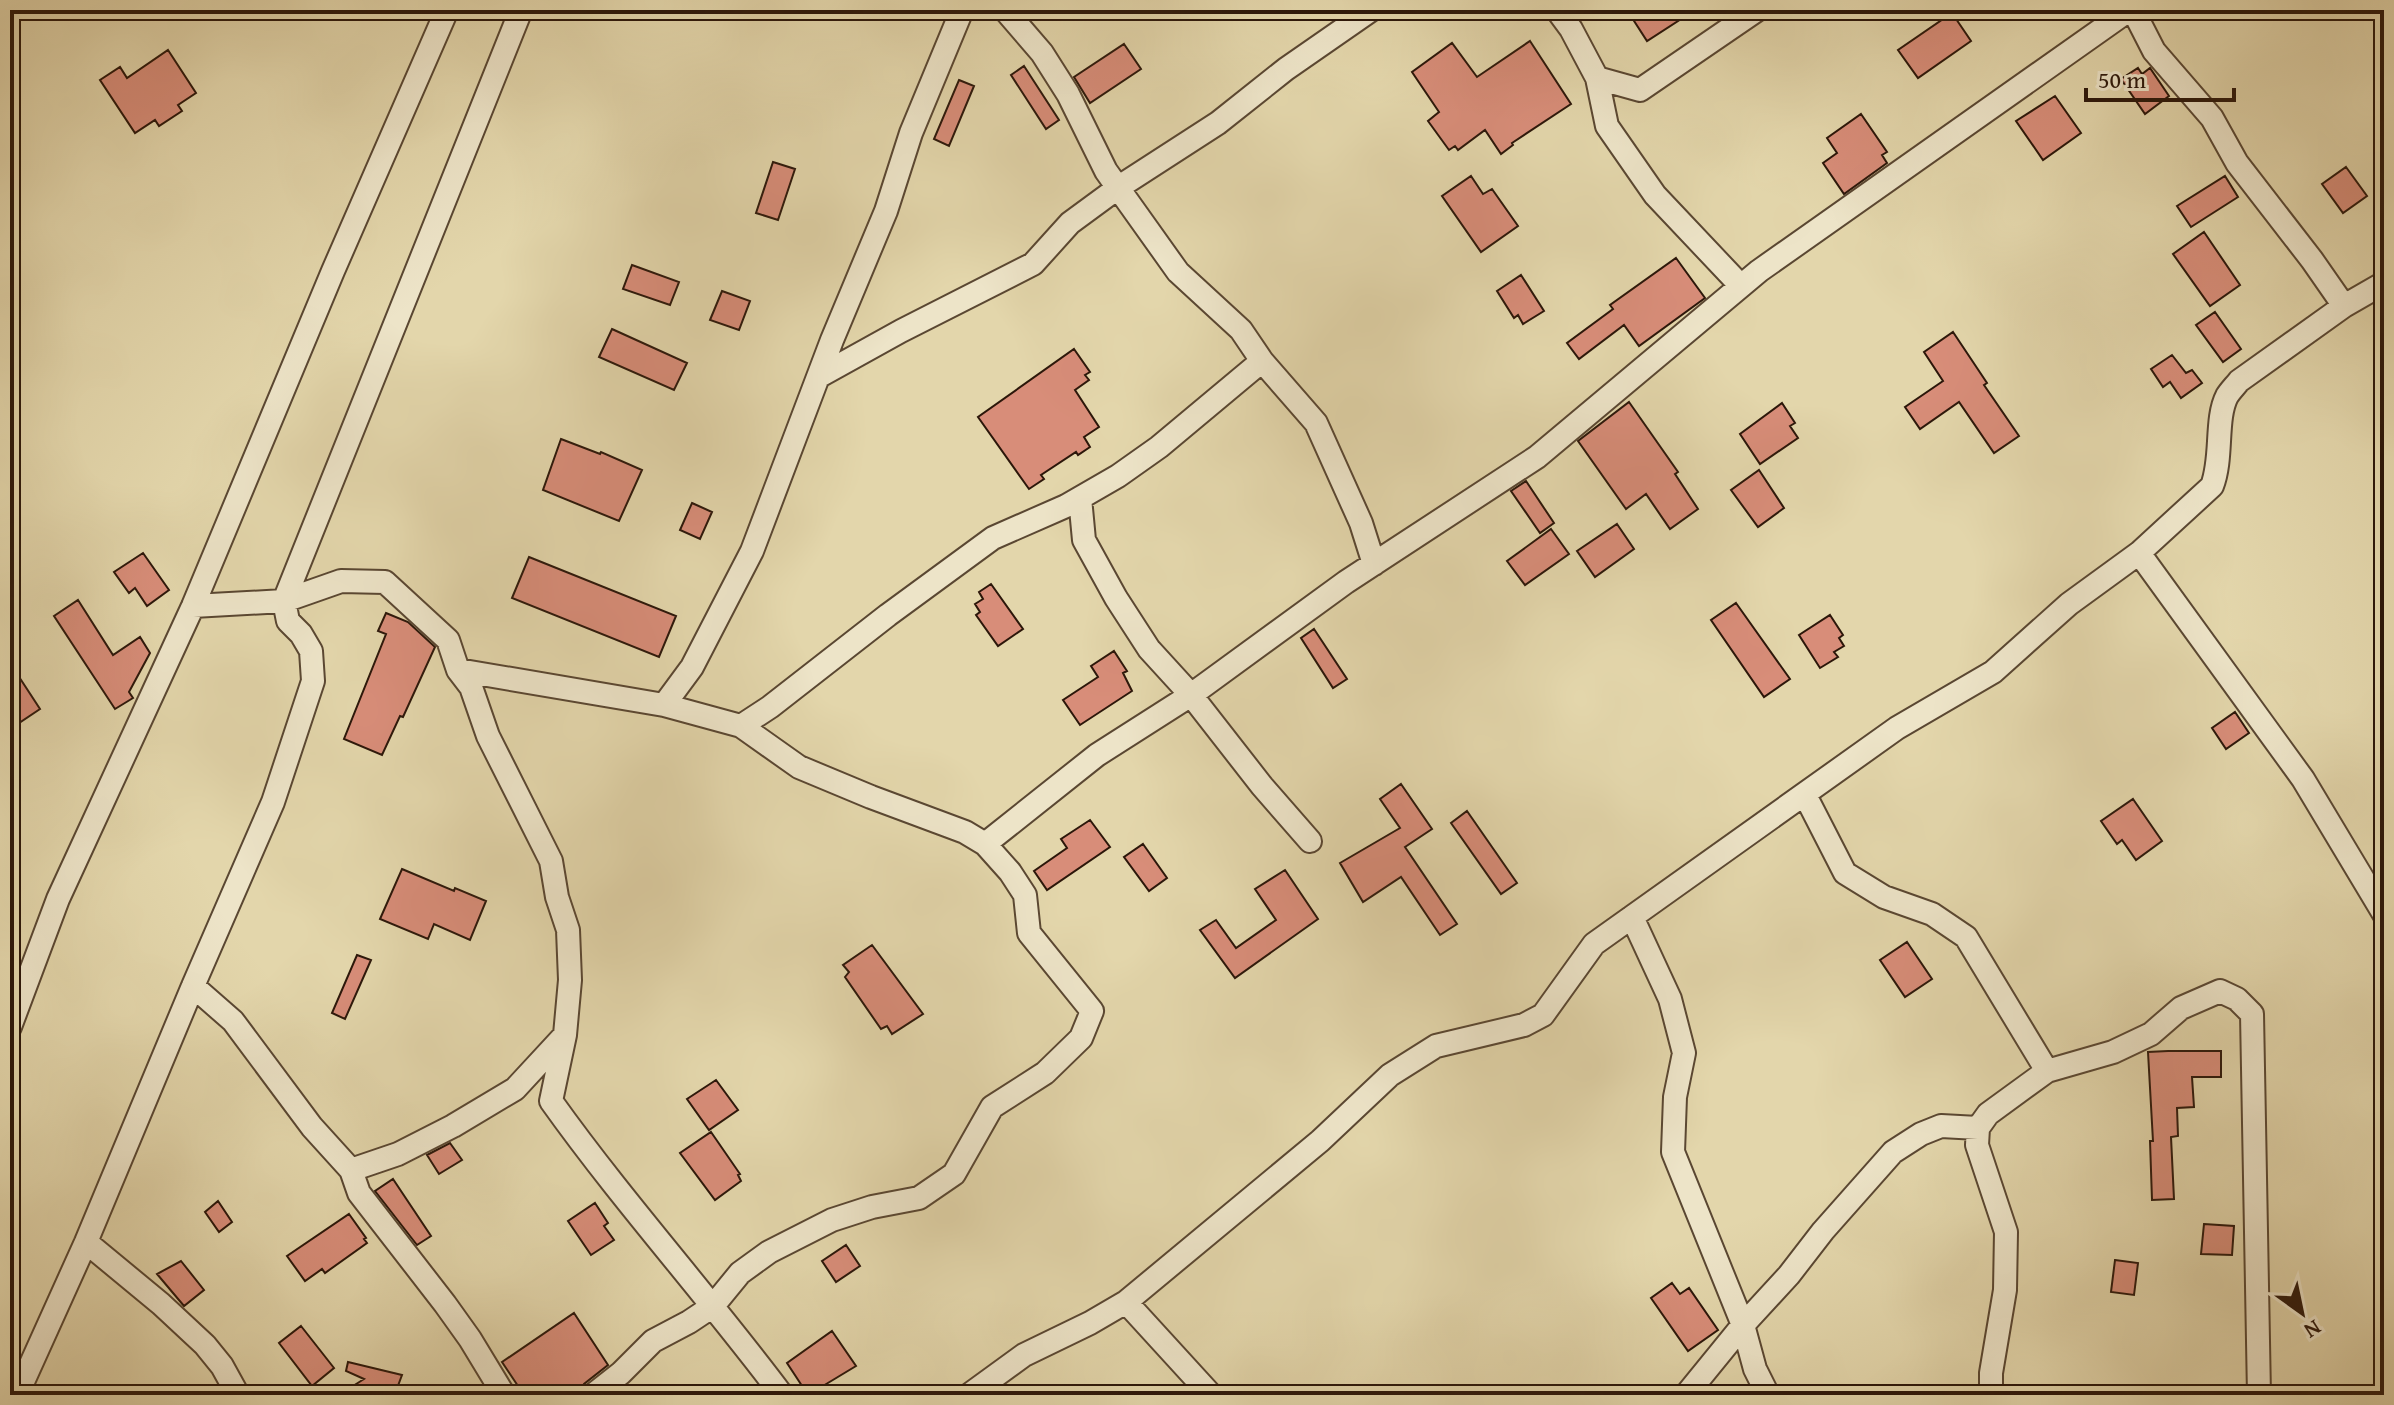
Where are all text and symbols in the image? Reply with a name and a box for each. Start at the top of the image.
scale bar [2086,52,2234,102]
text: 50 m [2098,62,2146,97]
north arrow [2262,1273,2342,1353]
text: N [2298,1312,2328,1347]

